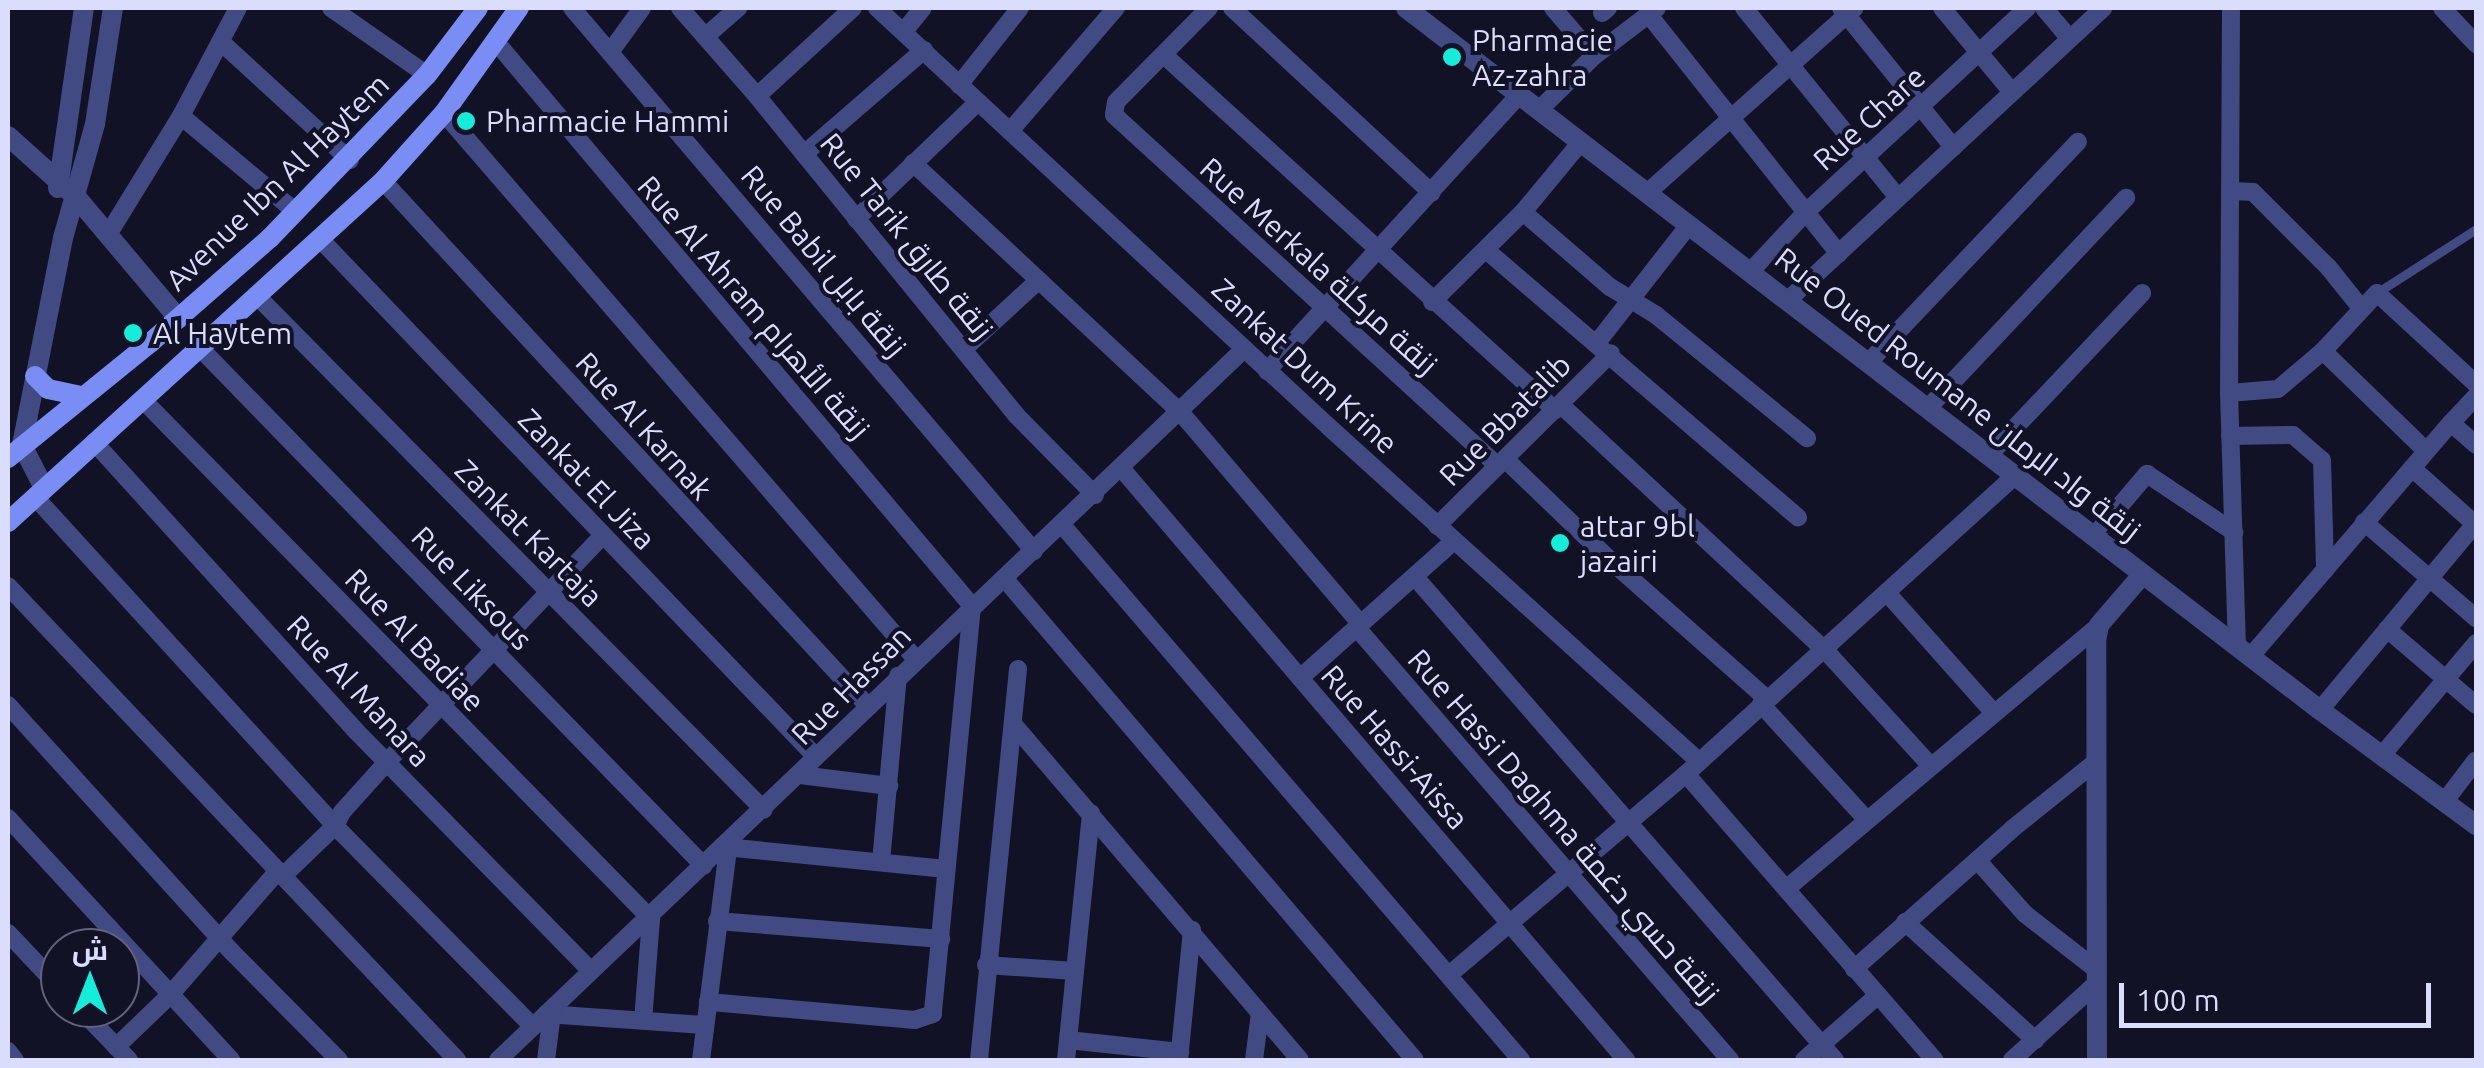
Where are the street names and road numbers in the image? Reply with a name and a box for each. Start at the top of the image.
street label: Rue Chare [1806,58,1932,178]
street label: Avenue Ibn Al Haytem [158,66,396,298]
street label: Rue Tarik زنقة طارق [813,126,1001,346]
street label: Rue Merkala زنقة مركلة [1193,150,1445,382]
street label: Rue Babil زنقة بابل [734,158,914,364]
street label: Rue Al Ahram زنقة الأهرام [630,168,878,446]
street label: Rue Oued Roumane زنقة واد الرمان [1768,240,2148,548]
street label: Zankat Dum Krine [1205,271,1405,461]
street label: Rue Al Karnak [568,345,720,507]
street label: Rue Bbatalib [1432,347,1578,493]
street label: Zankat El Jiza [511,401,663,557]
street label: Zankat Kartaja [448,452,610,614]
street label: Rue Liksous [404,519,540,657]
street label: Rue Al Badiae [338,561,492,719]
street label: Rue Al Manara [280,608,438,774]
street label: Rue Hassan [784,618,918,752]
street label: Rue Hassi Daghma زنقة حسي دغمة [1401,642,1727,1010]
street label: Rue Hassi-Aissa [1314,658,1476,836]

